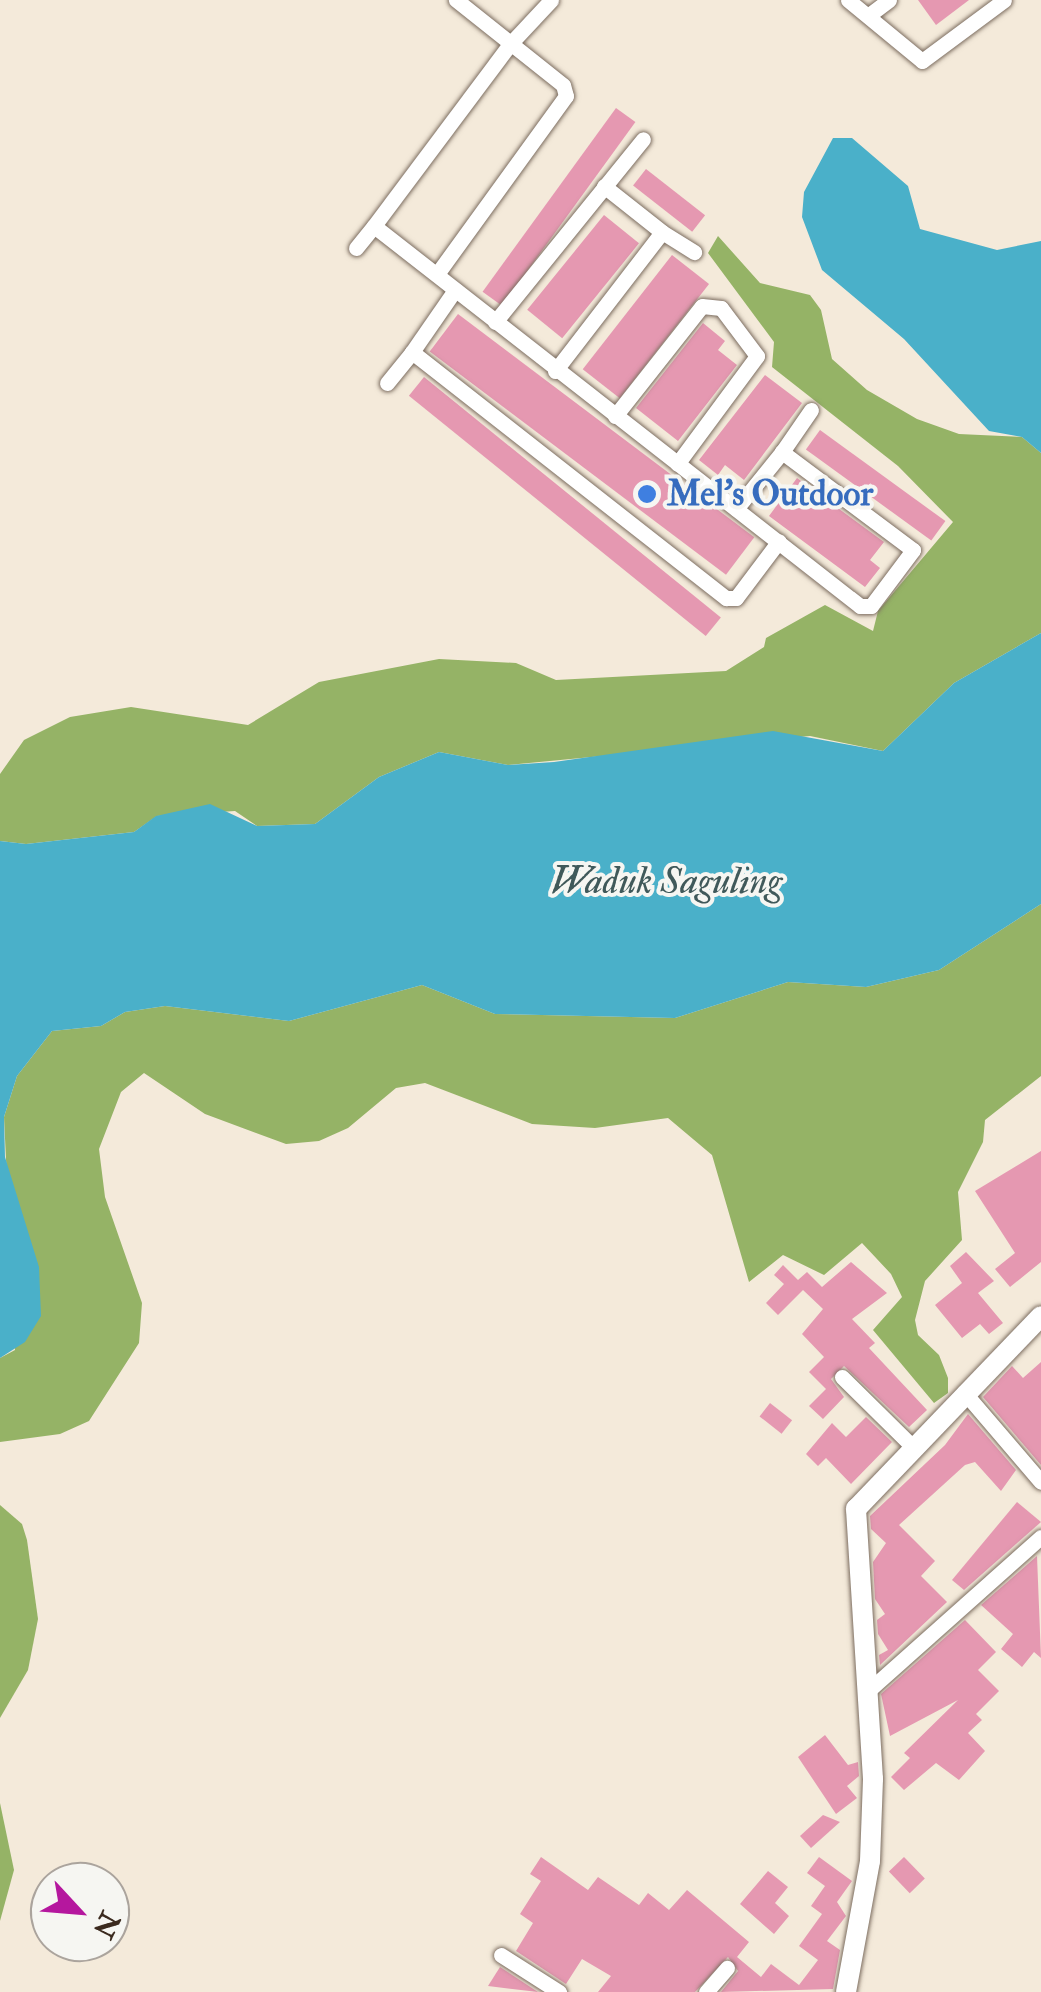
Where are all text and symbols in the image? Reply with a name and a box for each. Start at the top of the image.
place label: Mel's Outdoor [667,473,873,515]
marker: Mel's Outdoor [636,483,658,505]
water label: Waduk Saguling [550,859,782,905]
north arrow [30,1862,130,1962]
text: N [84,1906,127,1943]

